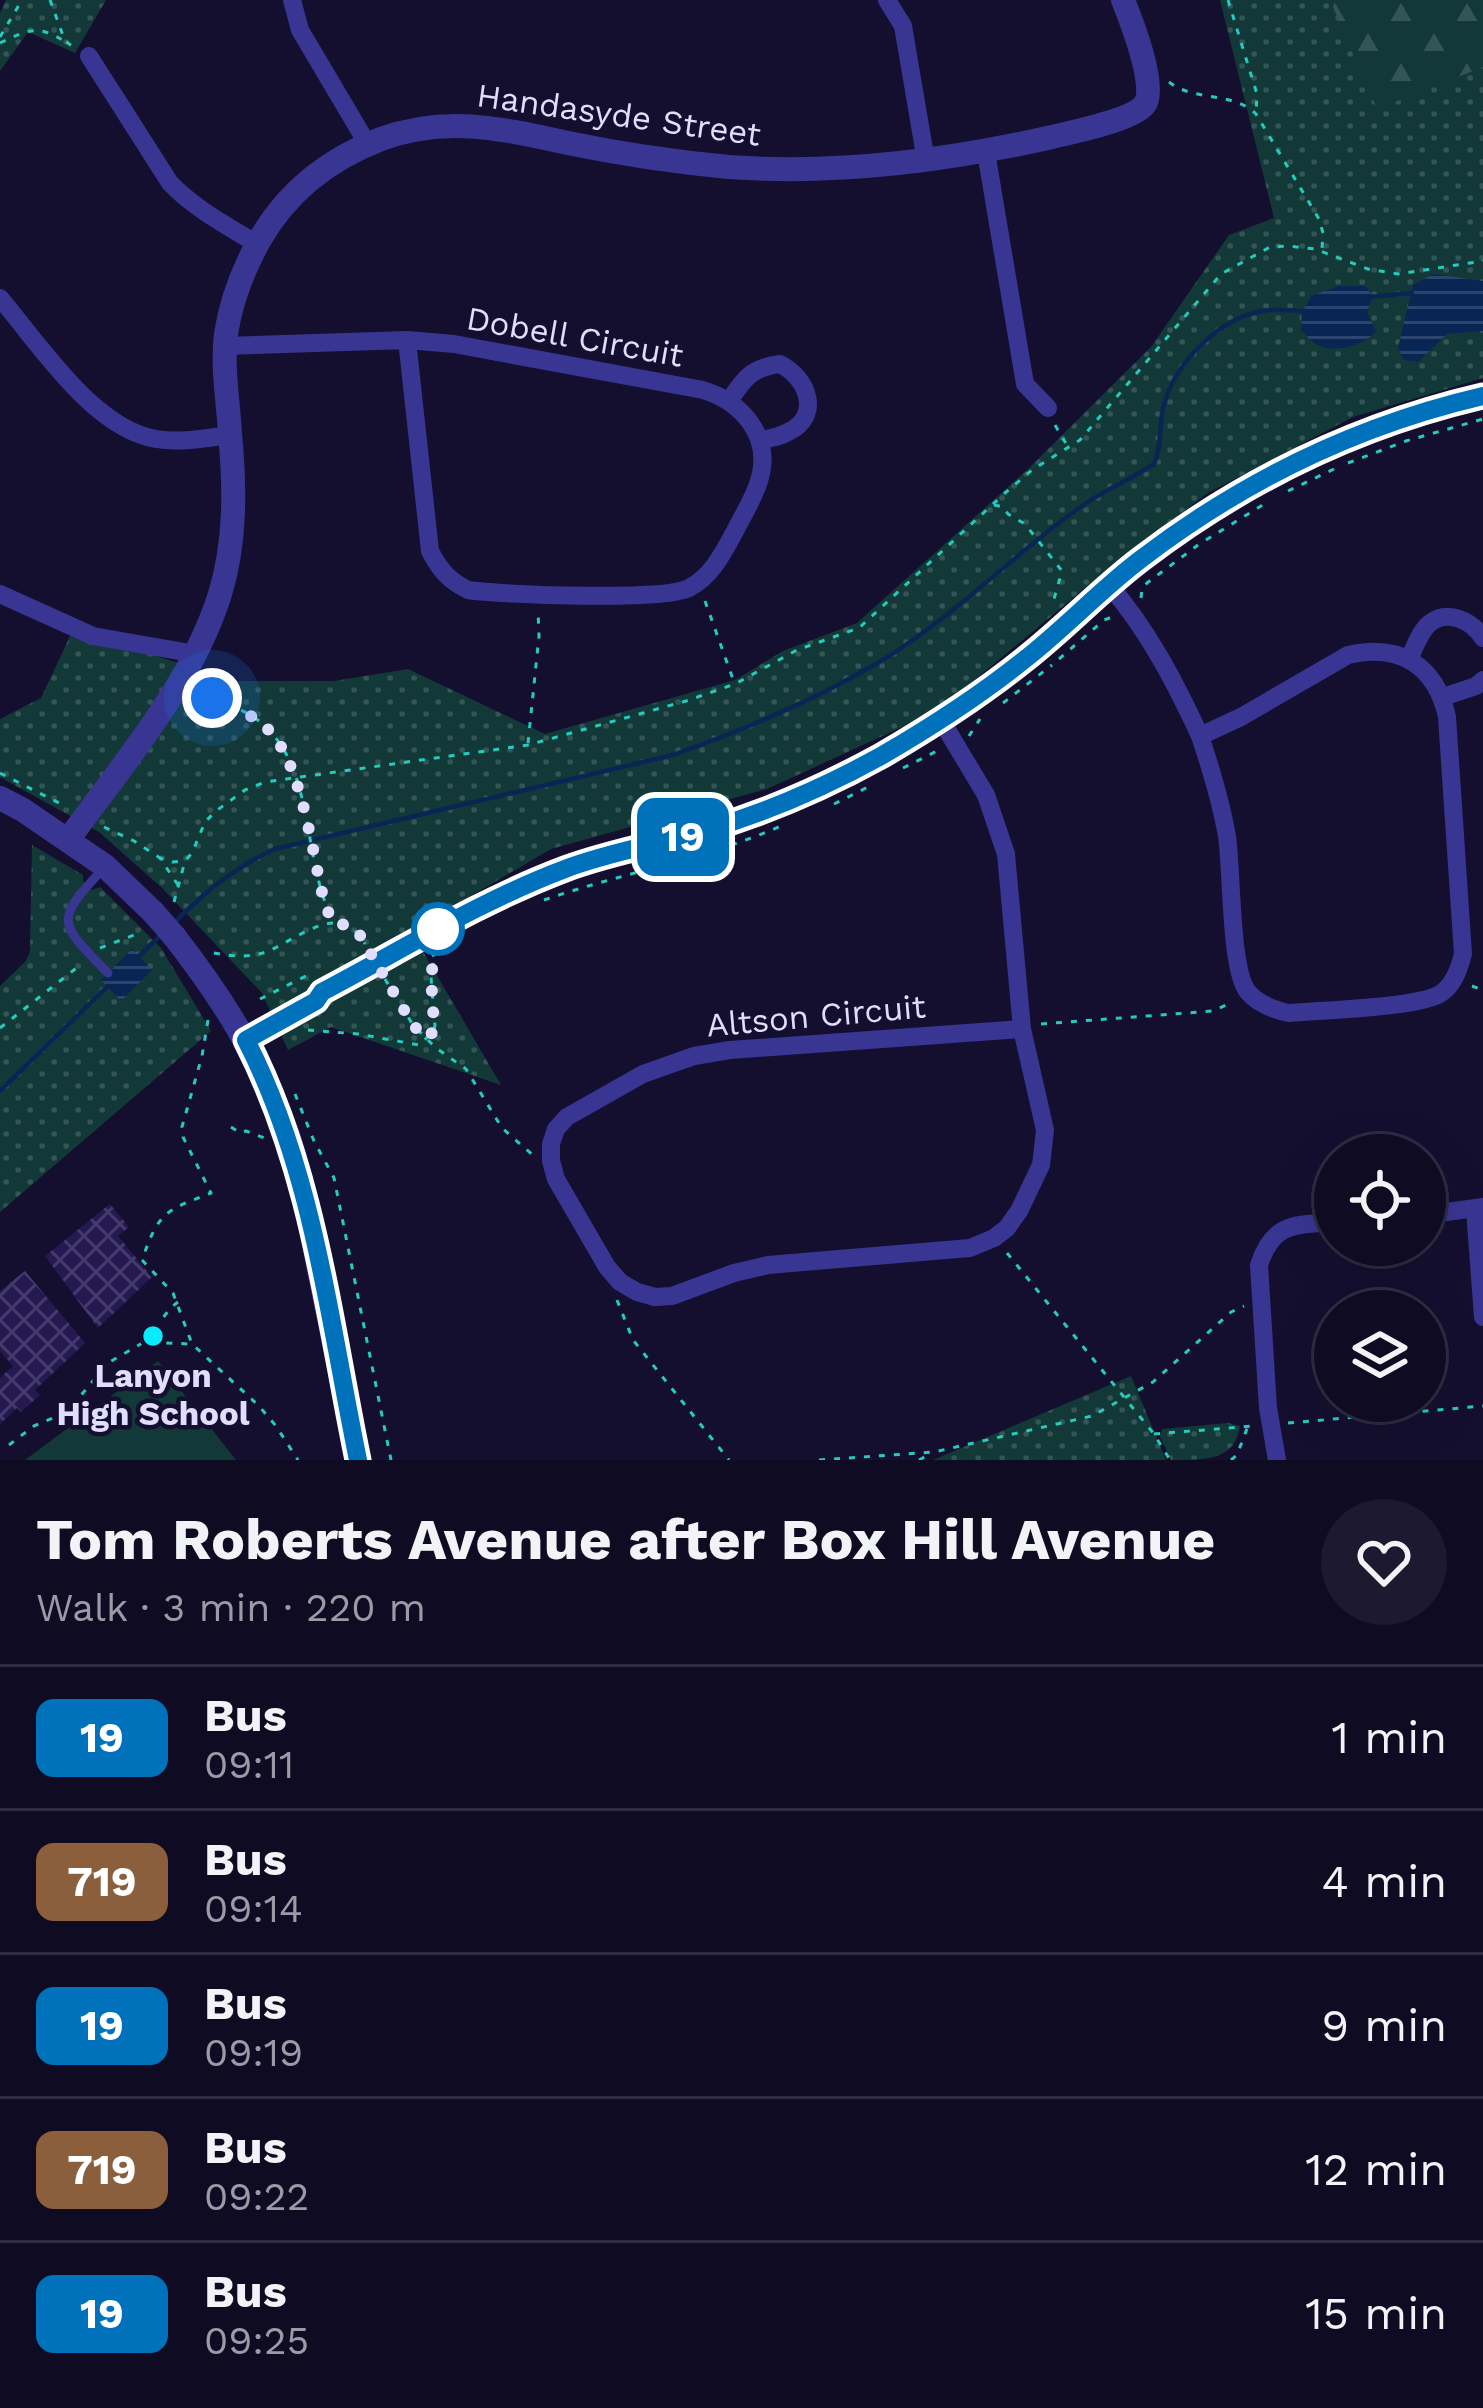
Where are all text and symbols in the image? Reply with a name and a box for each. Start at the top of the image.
street label: Handasyde Street [474,75,764,154]
street label: Dobell Circuit [463,298,687,375]
your location [182,668,242,728]
line badge: 19 [629,798,737,876]
text: 19 [661,812,705,861]
unlabelled marker [413,904,463,954]
street label: Altson Circuit [705,986,927,1044]
map controls [1314,1134,1446,1422]
button: locate [1314,1134,1446,1266]
button: layers [1314,1290,1446,1422]
marker: Lanyon High School [140,1323,166,1349]
place label: Lanyon High School [56,1356,250,1433]
button: heart [1321,1499,1447,1625]
text: Tom Roberts Avenue after Box Hill Avenue [36,1506,1215,1573]
text: Walk · 3 min · 220 m [36,1585,426,1630]
text: Bus [204,1689,287,1742]
text: 1 min [1331,1711,1447,1764]
text: 19 [80,1713,124,1762]
text: 09:11 [204,1742,294,1787]
text: Bus [204,1833,287,1886]
text: 4 min [1321,1855,1447,1908]
text: 719 [67,1857,137,1906]
text: 09:14 [204,1886,303,1931]
text: Bus [204,1977,287,2030]
text: 9 min [1321,1999,1447,2052]
text: 19 [80,2001,124,2050]
text: 09:19 [204,2030,303,2075]
text: Bus [204,2121,287,2174]
text: 12 min [1305,2143,1447,2196]
text: 719 [67,2145,137,2194]
text: 09:22 [204,2174,309,2219]
text: Bus [204,2265,287,2318]
text: 15 min [1305,2287,1447,2340]
text: 19 [80,2289,124,2338]
text: 09:25 [204,2318,309,2363]

